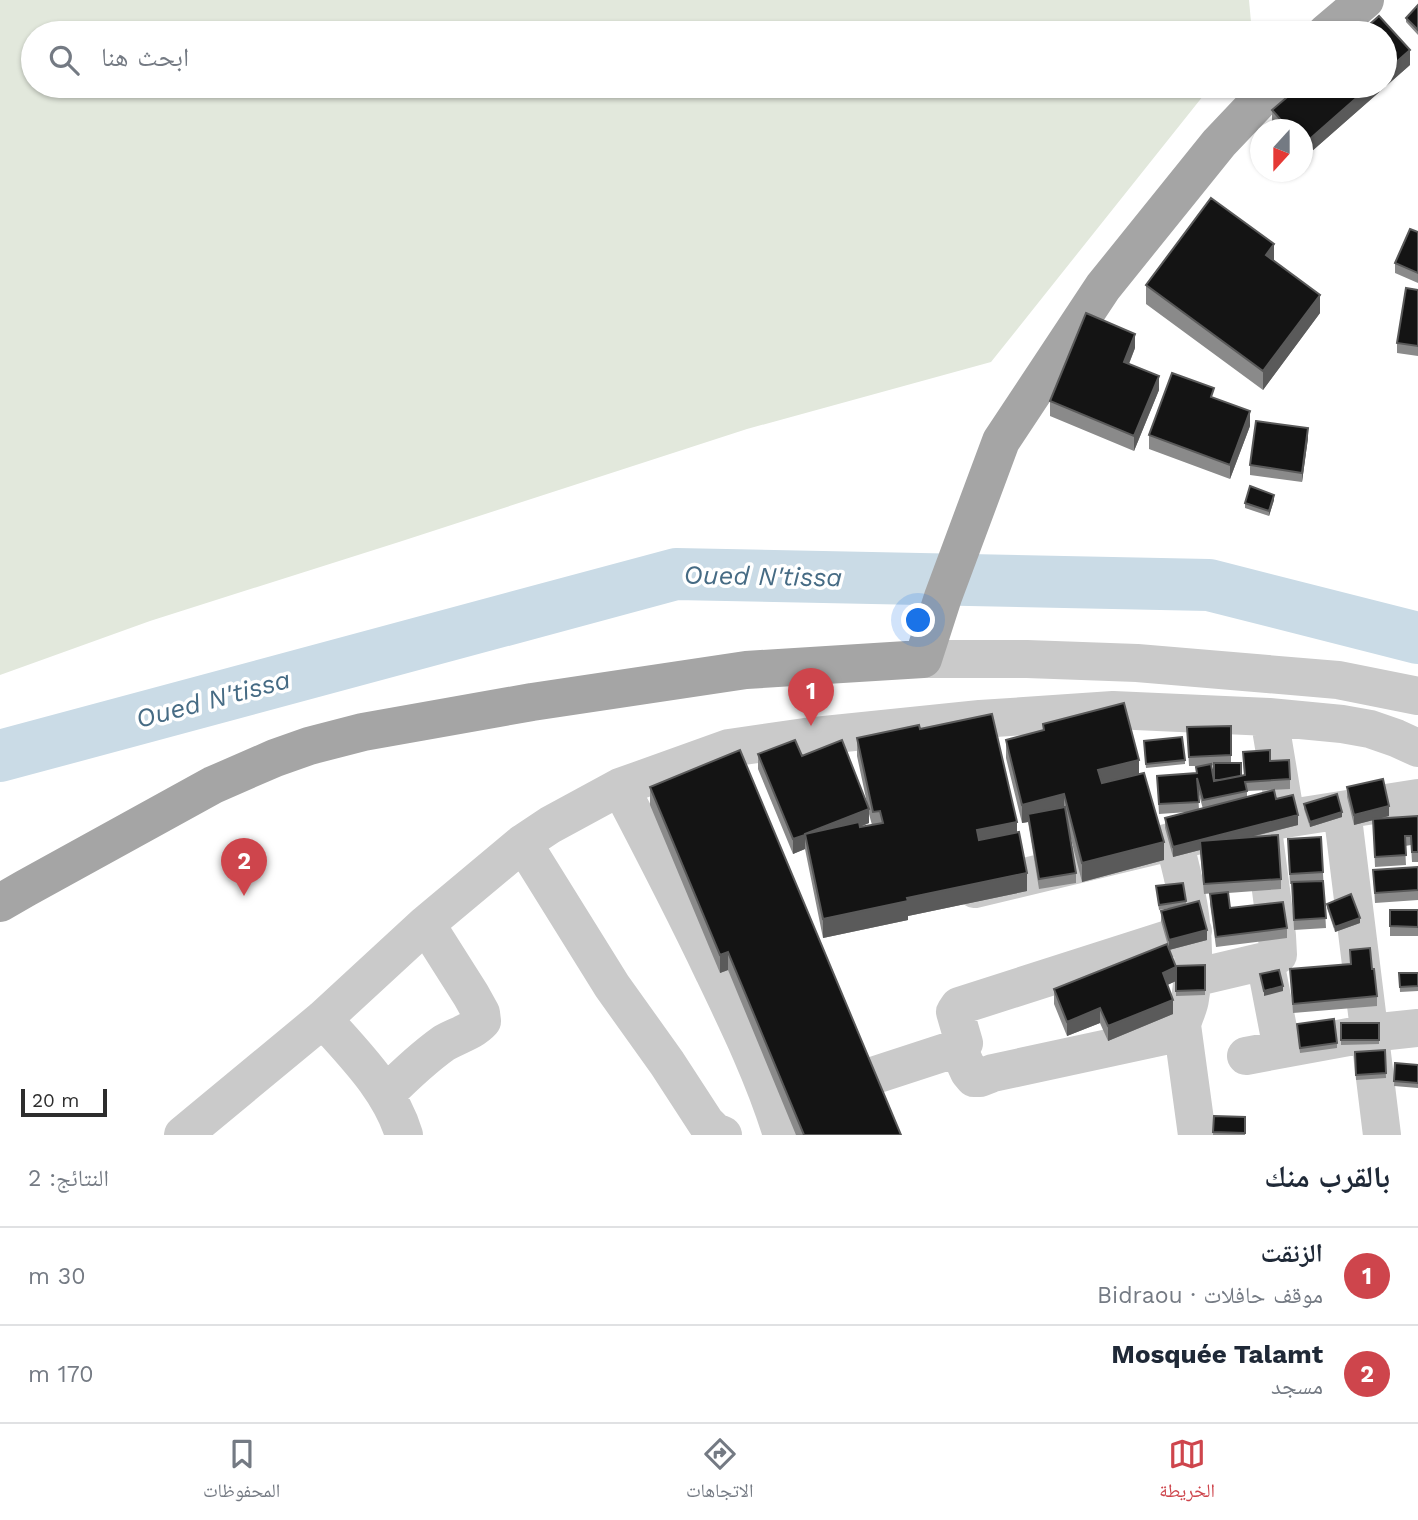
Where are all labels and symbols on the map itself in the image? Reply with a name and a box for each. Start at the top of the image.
north arrow [1250,119,1313,182]
water label: Oued N'tissa [683,560,843,592]
your location [901,603,935,637]
water label: Oued N'tissa [133,664,293,734]
pin: 1 [788,668,834,726]
pin: 2 [221,838,267,896]
scale bar [21,1086,107,1118]

